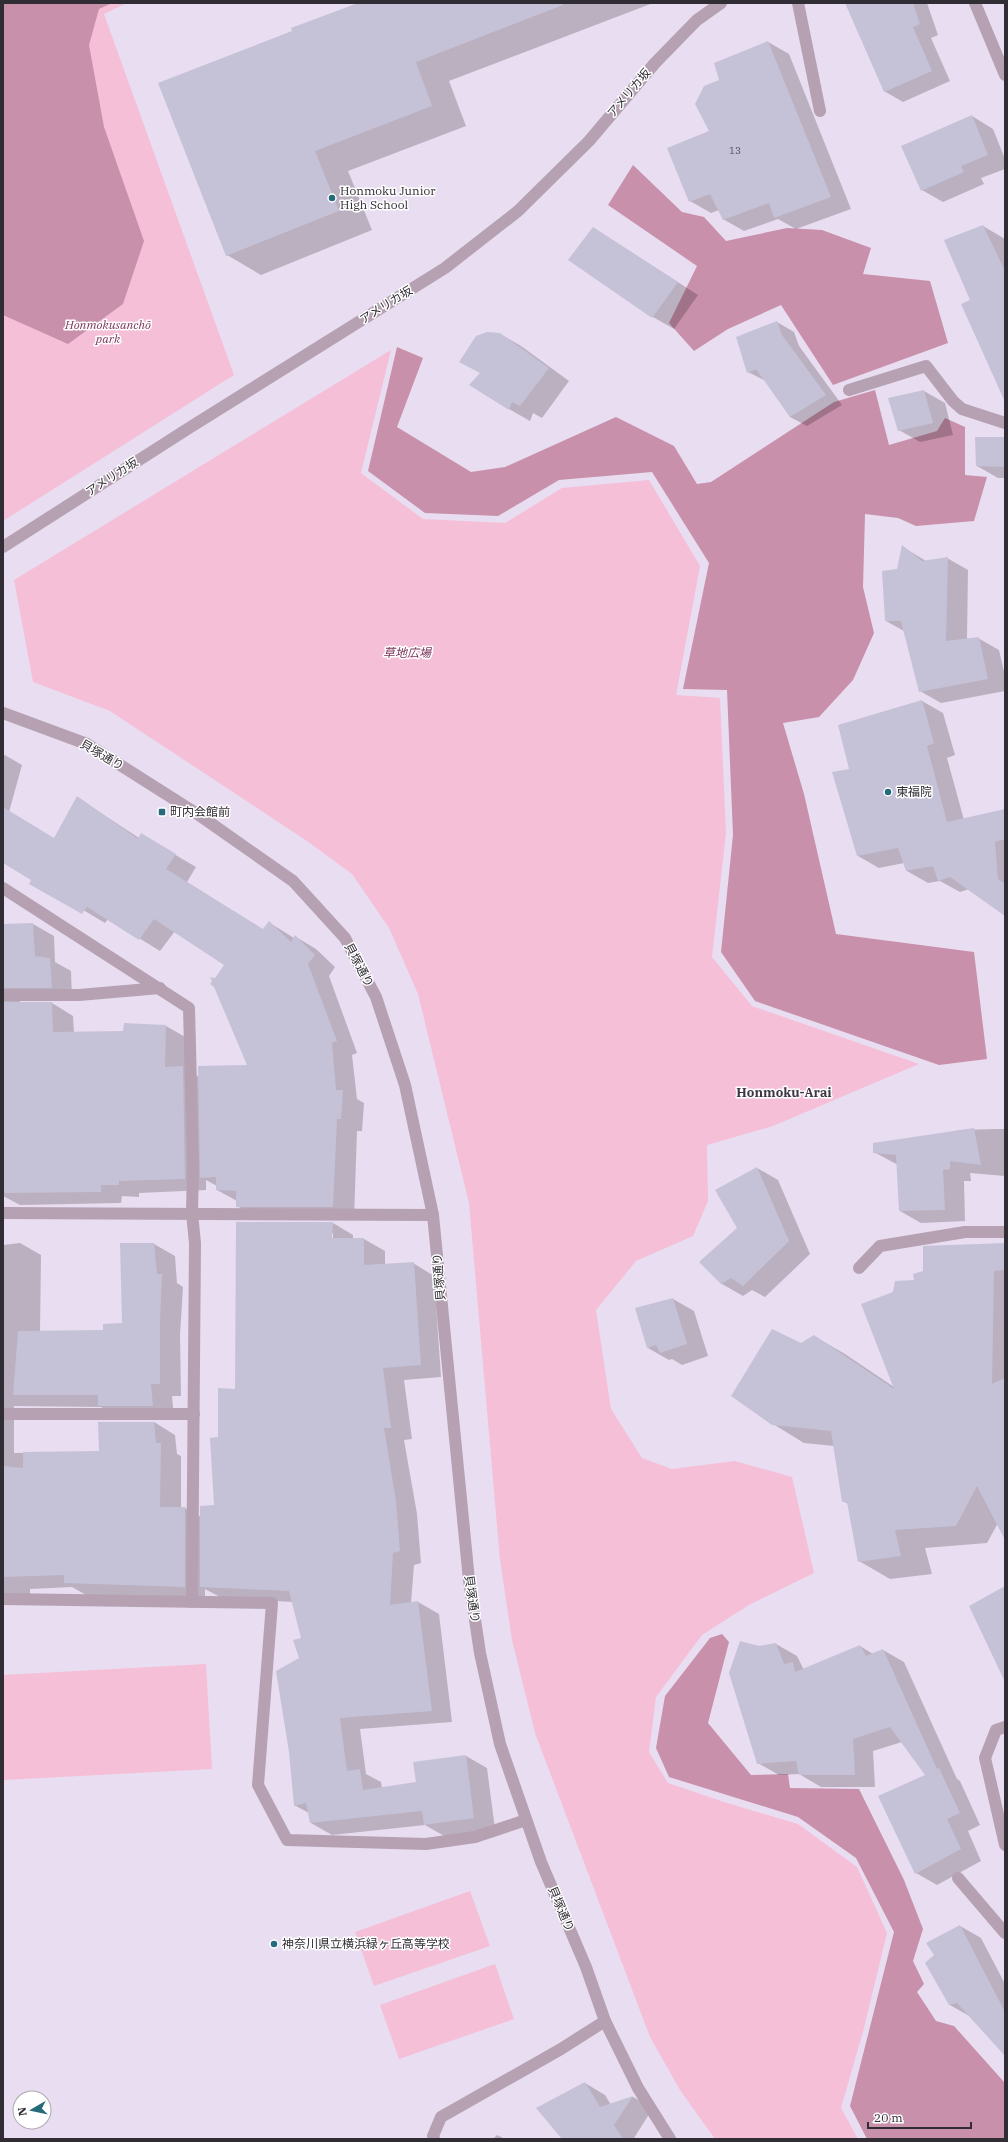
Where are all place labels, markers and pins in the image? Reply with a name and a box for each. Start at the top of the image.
place label: Honmoku Junior High School [340,183,436,212]
marker: Honmoku Junior High School [327,193,337,203]
place label: 東福院 [896,784,932,799]
marker: 東福院 [883,787,893,797]
place label: 町内会館前 [170,804,230,819]
marker: 町内会館前 [157,807,167,817]
place label: 神奈川県立横浜緑ヶ丘高等学校 [282,1936,450,1951]
marker: 神奈川県立横浜緑ヶ丘高等学校 [269,1939,279,1949]

